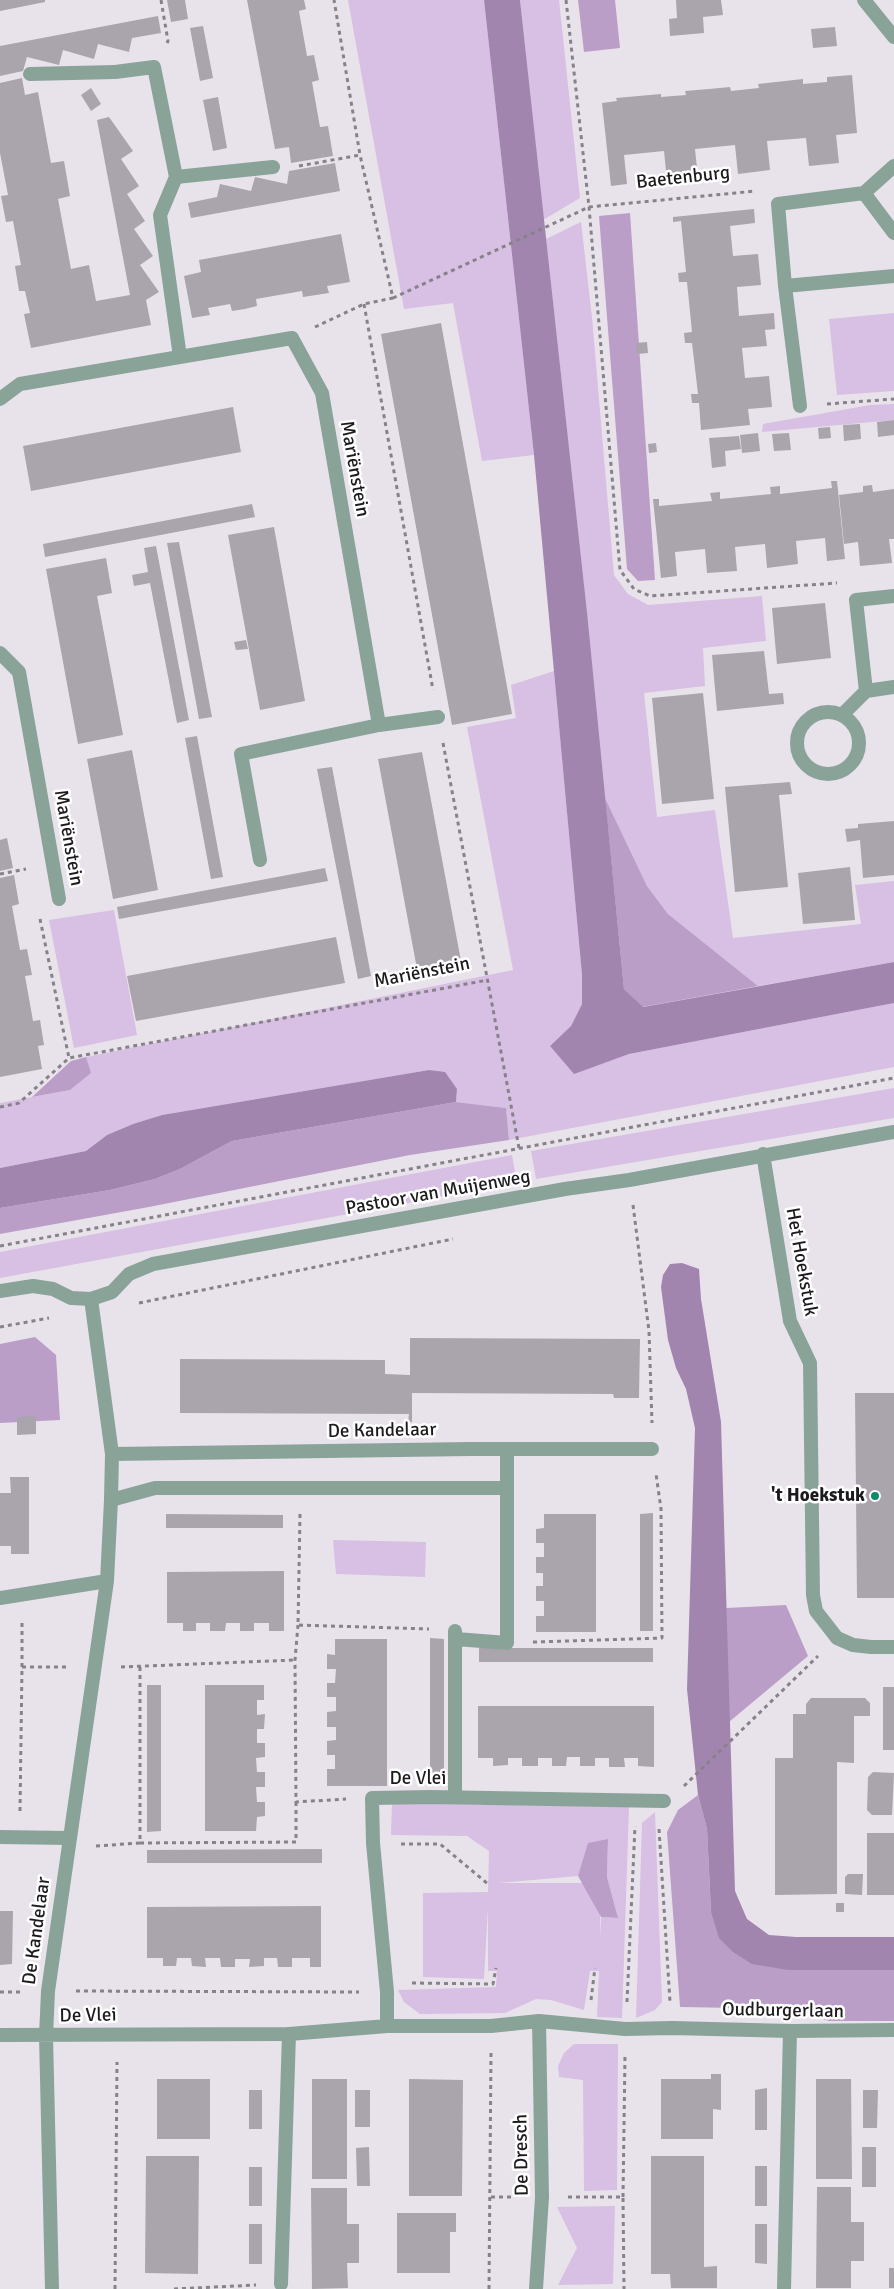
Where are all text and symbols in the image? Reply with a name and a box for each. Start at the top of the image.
street label: Baetenburg [635,162,731,194]
street label: Mariënstein [334,419,374,519]
street label: Mariënstein [48,788,88,888]
street label: Mariënstein [372,953,472,993]
street label: Pastoor van Muijenweg [344,1166,532,1220]
street label: Het Hoekstuk [780,1206,822,1318]
street label: De Kandelaar [327,1419,437,1443]
place label: 't Hoekstuk [771,1485,865,1507]
marker: 't Hoekstuk [869,1490,881,1502]
street label: De Vlei [390,1768,446,1790]
street label: De Kandelaar [18,1876,56,1986]
street label: Oudburgerlaan [722,1999,844,2023]
street label: De Vlei [59,2004,117,2028]
street label: De Dresch [510,2114,534,2196]

